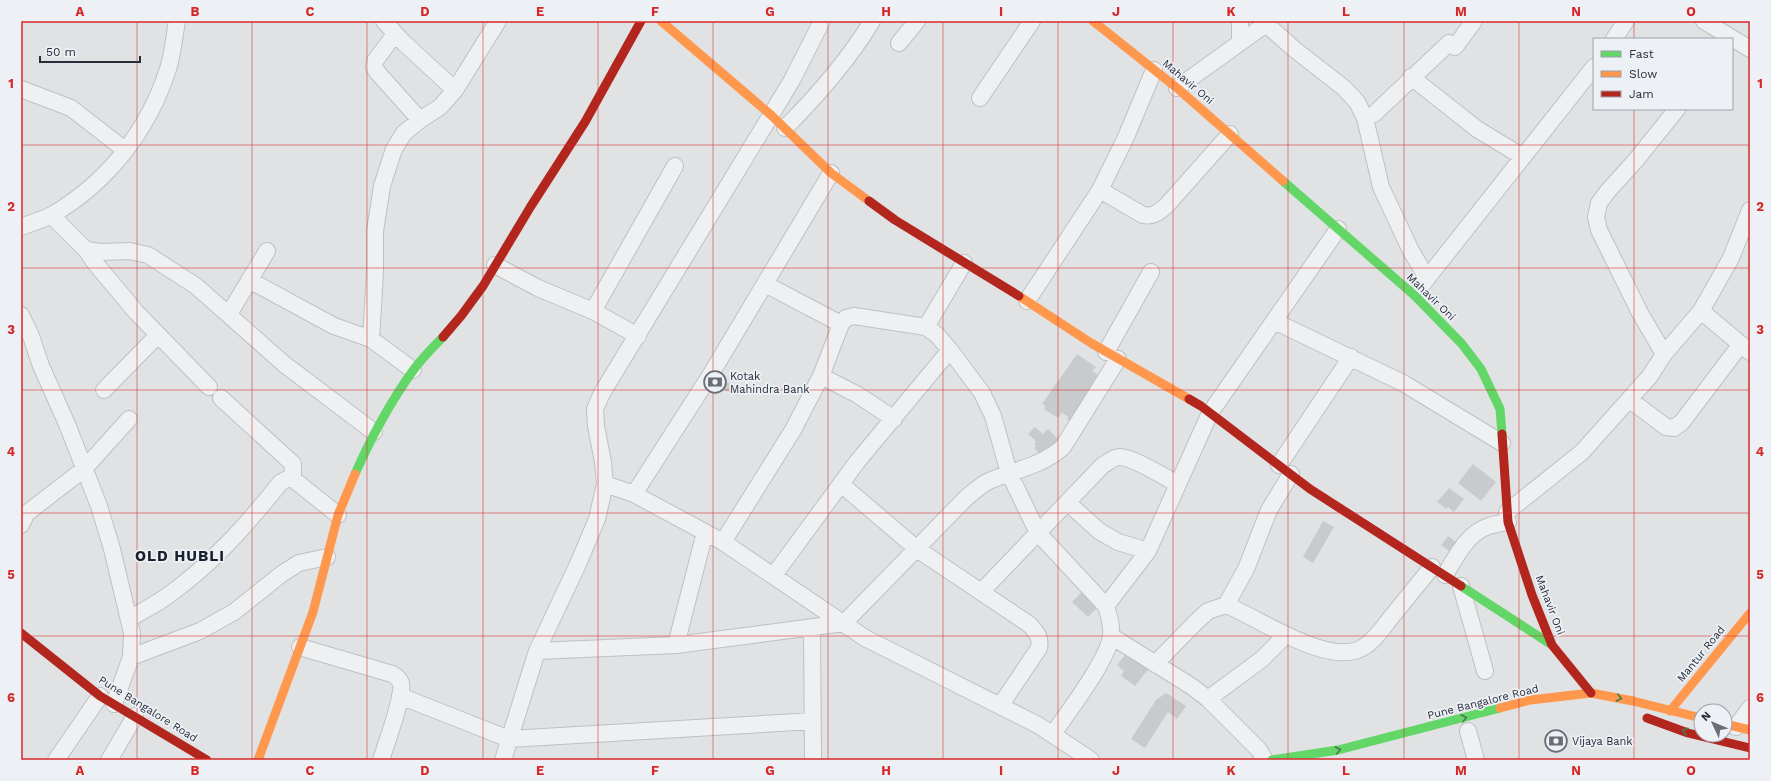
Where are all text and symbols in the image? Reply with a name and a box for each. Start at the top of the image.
text: A [76,4,85,19]
text: B [191,4,200,19]
text: C [306,4,315,19]
text: D [420,4,430,19]
text: E [536,4,544,19]
text: F [651,4,659,19]
text: G [765,4,775,19]
text: H [881,4,891,19]
text: I [999,4,1003,19]
text: J [1112,4,1120,19]
text: K [1226,4,1236,19]
text: L [1342,4,1350,19]
text: M [1455,4,1467,19]
text: N [1571,4,1581,19]
text: O [1686,4,1696,19]
scale bar [40,38,140,64]
legend [1593,38,1733,110]
text: 50 m [46,45,76,59]
text: Fast [1629,47,1654,61]
street label: Mahavir Oni [1160,57,1216,107]
text: Slow [1629,67,1657,81]
text: 1 [8,76,14,91]
text: 1 [1757,76,1763,91]
text: Jam [1629,87,1654,101]
text: 2 [7,199,15,214]
text: 2 [1756,199,1764,214]
street label: Mahavir Oni [1404,270,1458,324]
text: 3 [7,322,15,337]
text: 3 [1756,322,1764,337]
bank icon: Kotak Mahindra Bank [702,369,728,395]
place label: Kotak Mahindra Bank [730,370,810,396]
text: 4 [7,444,16,459]
text: 4 [1756,444,1765,459]
district label: OLD HUBLI [135,547,225,565]
text: 5 [7,567,15,582]
text: 5 [1756,567,1764,582]
street label: Mahavir Oni [1533,573,1567,637]
street label: Mantur Road [1674,623,1728,685]
street label: Pune Bangalore Road [96,673,200,745]
street label: Pune Bangalore Road [1426,682,1540,722]
text: 6 [7,690,15,705]
text: 6 [1756,690,1764,705]
one-way arrow [1615,694,1622,702]
north arrow [1693,703,1733,743]
text: N [1699,709,1714,724]
one-way arrow [1461,715,1467,723]
one-way arrow [1682,727,1689,736]
bank icon: Vijaya Bank [1543,728,1569,754]
place label: Vijaya Bank [1572,735,1633,748]
one-way arrow [1335,746,1341,755]
text: A [76,763,85,778]
text: B [191,763,200,778]
text: C [306,763,315,778]
text: D [420,763,430,778]
text: E [536,763,544,778]
text: F [651,763,659,778]
text: G [765,763,775,778]
text: H [881,763,891,778]
text: I [999,763,1003,778]
text: J [1112,763,1120,778]
text: K [1226,763,1236,778]
text: L [1342,763,1350,778]
text: M [1455,763,1467,778]
text: N [1571,763,1581,778]
text: O [1686,763,1696,778]

